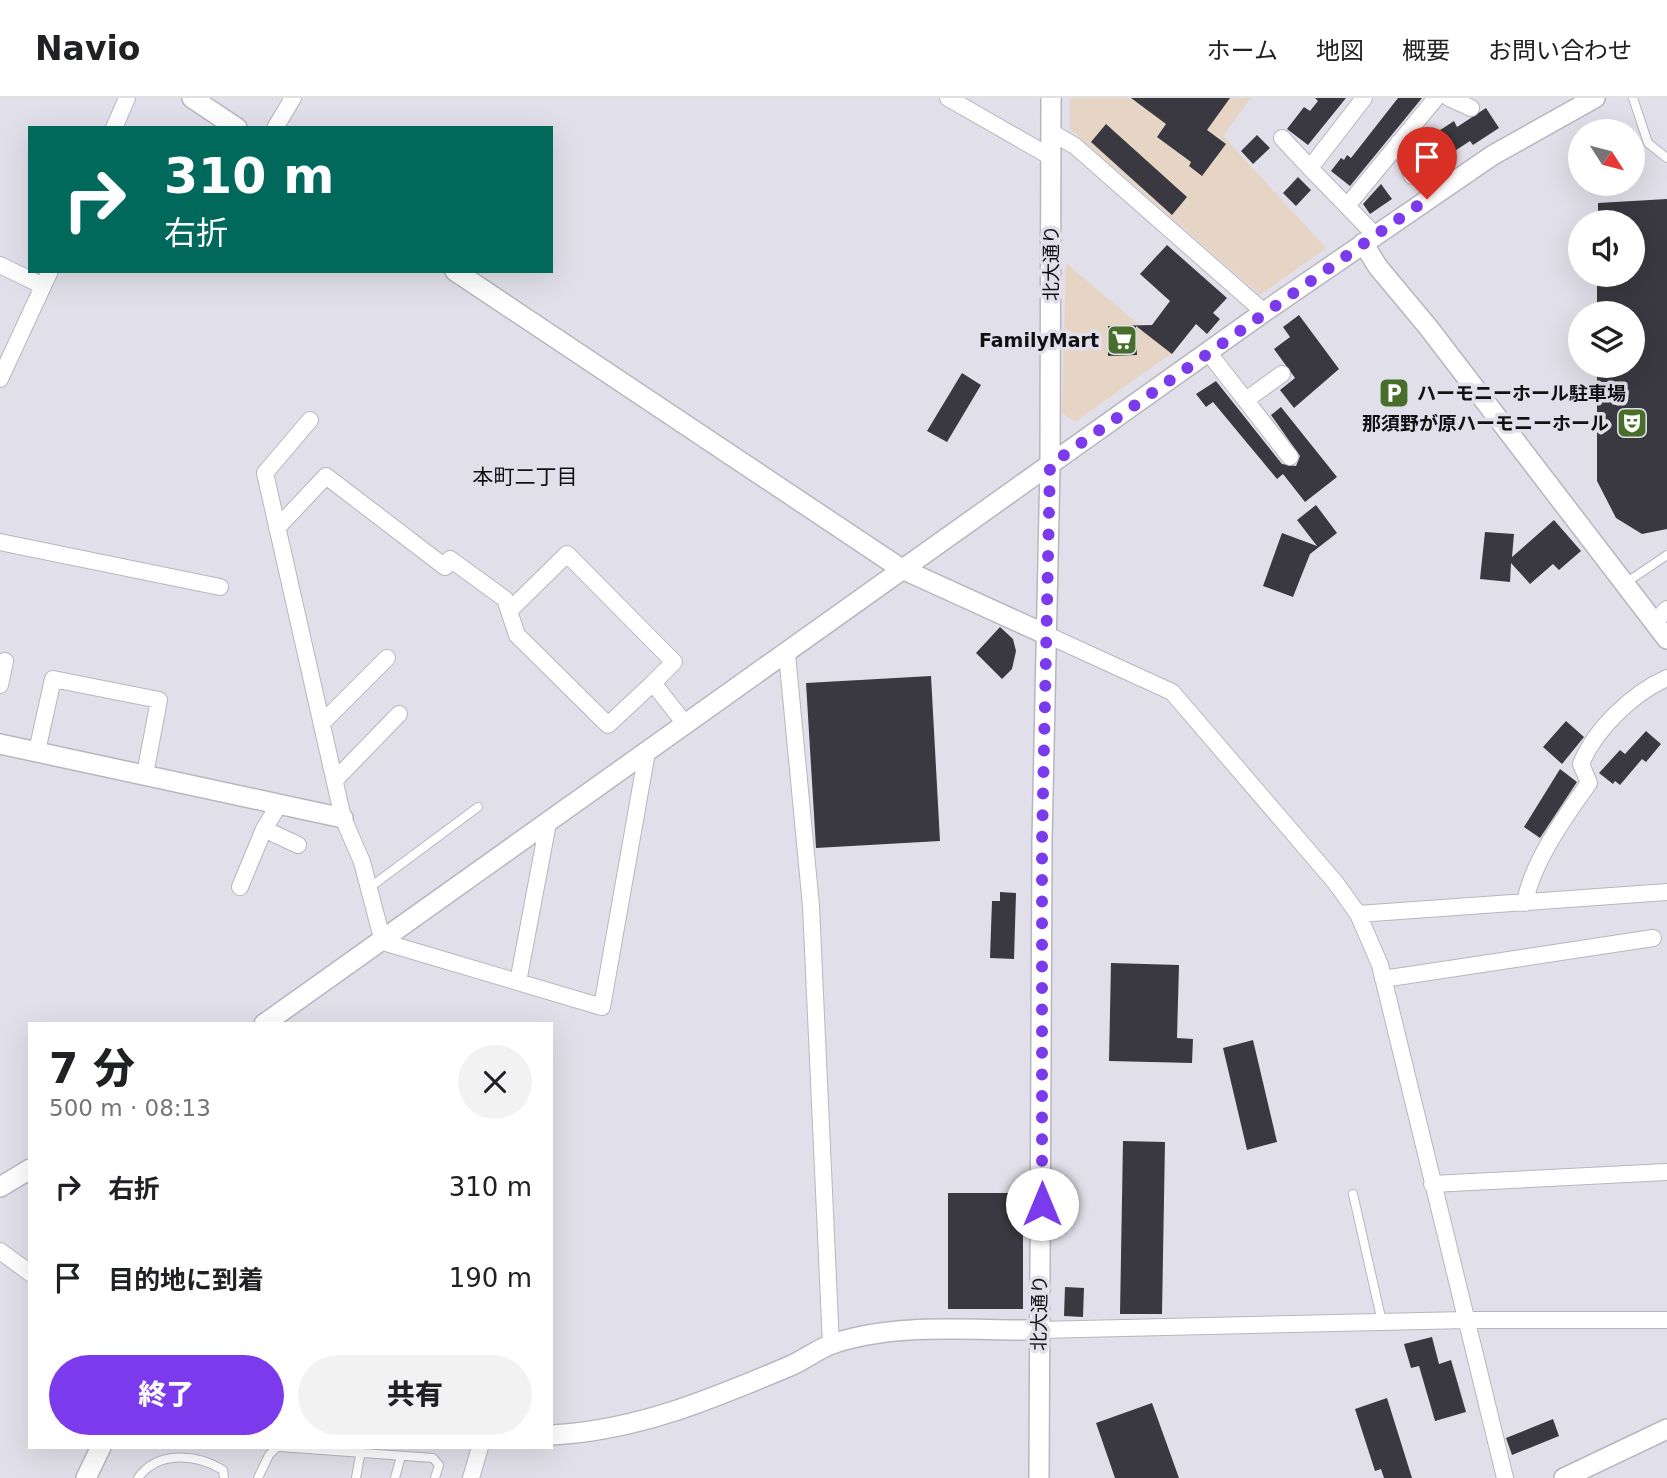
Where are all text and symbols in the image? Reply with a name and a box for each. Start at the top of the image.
text: Navio [35,29,140,68]
text: ホーム [1207,37,1278,65]
text: 地図 [1316,37,1364,65]
text: 概要 [1402,37,1450,65]
text: お問い合わせ [1488,37,1632,65]
north arrow [1568,119,1645,196]
map controls [1568,119,1645,378]
pin [1397,127,1457,199]
icon: arrive [1408,138,1446,176]
text: 310 m [164,148,334,205]
icon: right [49,154,140,245]
button: sound [1568,210,1645,287]
text: 右折 [164,214,228,252]
street label: 北大通り [1040,225,1062,301]
button: layers [1568,301,1645,378]
supermarket icon: FamilyMart [1105,323,1139,357]
place label: FamilyMart [979,329,1099,351]
parking icon: ハーモニーホール駐車場 [1377,376,1411,410]
place label: ハーモニーホール駐車場 [1417,382,1626,404]
theatre icon: 那須野が原ハーモニーホール [1615,406,1649,440]
place label: 那須野が原ハーモニーホール [1362,412,1609,434]
district label: 本町二丁目 [473,465,578,489]
text: 7 分 [49,1044,135,1093]
button: close [458,1045,532,1119]
text: 500 m · 08:13 [49,1095,211,1121]
position arrow [1005,1167,1079,1241]
icon: right [49,1168,87,1206]
text: 310 m [449,1172,532,1202]
text: 右折 [108,1174,160,1204]
icon: arrive [49,1259,87,1297]
text: 190 m [449,1263,532,1293]
text: 目的地に到着 [108,1265,264,1295]
street label: 北大通り [1027,1275,1051,1351]
button: 終了 [49,1355,284,1435]
button: 共有 [298,1355,532,1435]

